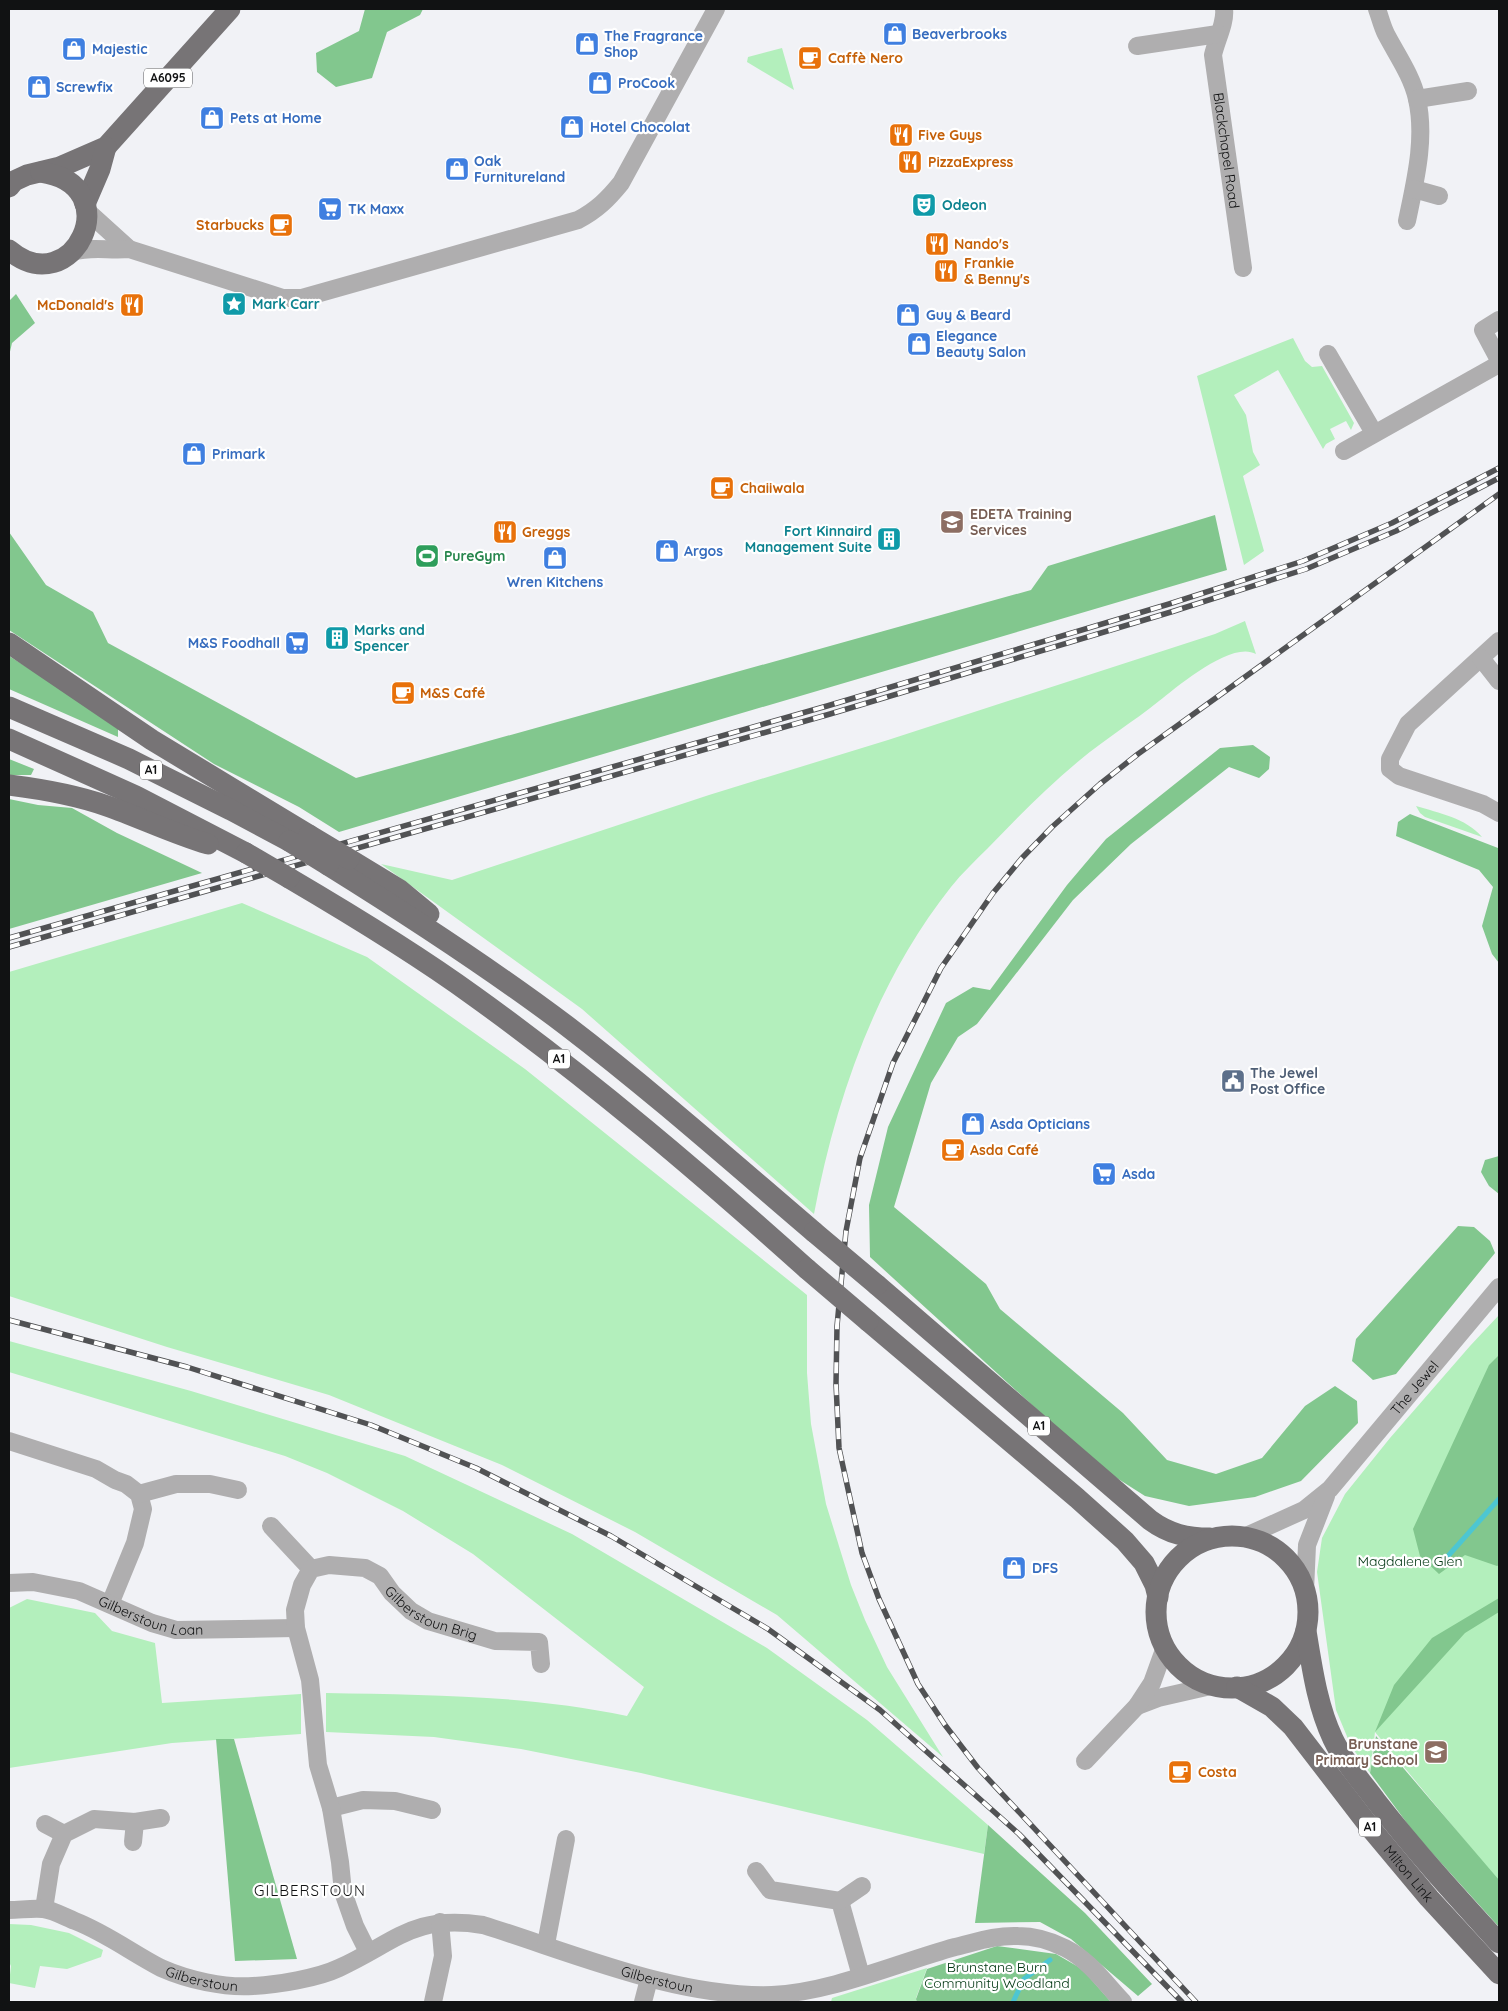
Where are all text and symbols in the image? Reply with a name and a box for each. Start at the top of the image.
shop icon: Beaverbrooks [882,21,908,47]
place label: Beaverbrooks [912,25,1007,43]
place label: The Fragrance Shop [604,27,703,61]
shop icon: The Fragrance Shop [574,31,600,57]
shop icon: Majestic [61,36,87,62]
place label: Majestic [92,40,147,58]
cafe icon: Caffè Nero [797,45,823,71]
place label: Caffè Nero [828,49,903,67]
road number: A6095 [144,68,192,88]
shop icon: ProCook [587,70,613,96]
shop icon: Screwfix [26,74,52,100]
place label: ProCook [618,74,675,92]
place label: Screwfix [56,78,113,96]
street label: Blackchapel Road [1209,91,1244,210]
shop icon: Pets at Home [199,105,225,131]
place label: Pets at Home [230,109,322,127]
shop icon: Hotel Chocolat [559,114,585,140]
place label: Hotel Chocolat [590,118,691,136]
restaurant icon: Five Guys [888,122,914,148]
place label: Five Guys [918,126,982,144]
restaurant icon: PizzaExpress [897,149,923,175]
place label: Oak Furnitureland [474,152,565,186]
place label: PizzaExpress [928,153,1013,171]
shop icon: Oak Furnitureland [444,156,470,182]
theatre icon: Odeon [911,192,937,218]
supermarket icon: TK Maxx [317,196,343,222]
place label: Odeon [942,196,987,214]
place label: TK Maxx [348,200,404,218]
cafe icon: Starbucks [268,212,294,238]
place label: Starbucks [196,216,264,234]
restaurant icon: Nando's [924,231,950,257]
place label: Nando's [954,235,1009,253]
place label: Frankie & Benny's [964,254,1030,288]
restaurant icon: Frankie & Benny's [933,258,959,284]
place icon: Mark Carr [221,291,247,317]
restaurant icon: McDonald's [119,292,145,318]
place label: Mark Carr [252,295,320,313]
place label: McDonald's [37,296,114,314]
shop icon: Guy & Beard [895,302,921,328]
place label: Guy & Beard [926,306,1011,324]
place label: Elegance Beauty Salon [936,327,1026,361]
shop icon: Elegance Beauty Salon [906,331,932,357]
shop icon: Primark [181,441,207,467]
place label: Primark [212,445,266,463]
cafe icon: Chaiiwala [709,475,735,501]
place label: Chaiiwala [740,479,805,497]
place label: EDETA Training Services [970,505,1072,539]
school or university icon: EDETA Training Services [939,509,965,535]
restaurant icon: Greggs [492,519,518,545]
place label: Fort Kinnaird Management Suite [745,522,872,556]
place label: Greggs [522,523,570,541]
building icon: Fort Kinnaird Management Suite [876,526,902,552]
shop icon: Argos [654,538,680,564]
place label: Argos [684,542,723,560]
sports icon: PureGym [414,543,440,569]
shop icon: Wren Kitchens [542,545,568,571]
place label: PureGym [444,547,506,565]
place label: Wren Kitchens [507,573,603,591]
place label: Marks and Spencer [354,621,425,655]
building icon: Marks and Spencer [324,625,350,651]
supermarket icon: M&S Foodhall [284,630,310,656]
place label: M&S Foodhall [188,634,280,652]
cafe icon: M&S Café [390,680,416,706]
place label: M&S Café [420,684,485,702]
road number: A1 [140,760,162,780]
road number: A1 [548,1050,570,1068]
place label: The Jewel Post Office [1250,1064,1325,1098]
public building icon: The Jewel Post Office [1220,1068,1246,1094]
shop icon: Asda Opticians [960,1111,986,1137]
place label: Asda Opticians [990,1115,1090,1133]
cafe icon: Asda Café [940,1137,966,1163]
place label: Asda Café [970,1141,1039,1159]
supermarket icon: Asda [1091,1161,1117,1187]
place label: Asda [1122,1165,1155,1183]
street label: The Jewel [1387,1357,1443,1419]
road number: A1 [1028,1416,1050,1435]
park label: Magdalene Glen [1357,1552,1463,1570]
shop icon: DFS [1001,1555,1027,1581]
place label: DFS [1032,1559,1058,1577]
street label: Gilberstoun Brig [381,1582,479,1644]
street label: Gilberstoun Loan [96,1592,203,1639]
place label: Brunstane Primary School [1315,1735,1418,1769]
school or university icon: Brunstane Primary School [1423,1739,1449,1765]
cafe icon: Costa [1167,1759,1193,1785]
place label: Costa [1198,1763,1237,1781]
road number: A1 [1359,1818,1381,1836]
street label: Milton Link [1380,1841,1438,1906]
district label: GILBERSTOUN [254,1881,366,1900]
park label: Brunstane Burn Community Woodland [924,1958,1070,1992]
street label: Gilberstoun [163,1962,238,1995]
street label: Gilberstoun [619,1962,695,1997]

